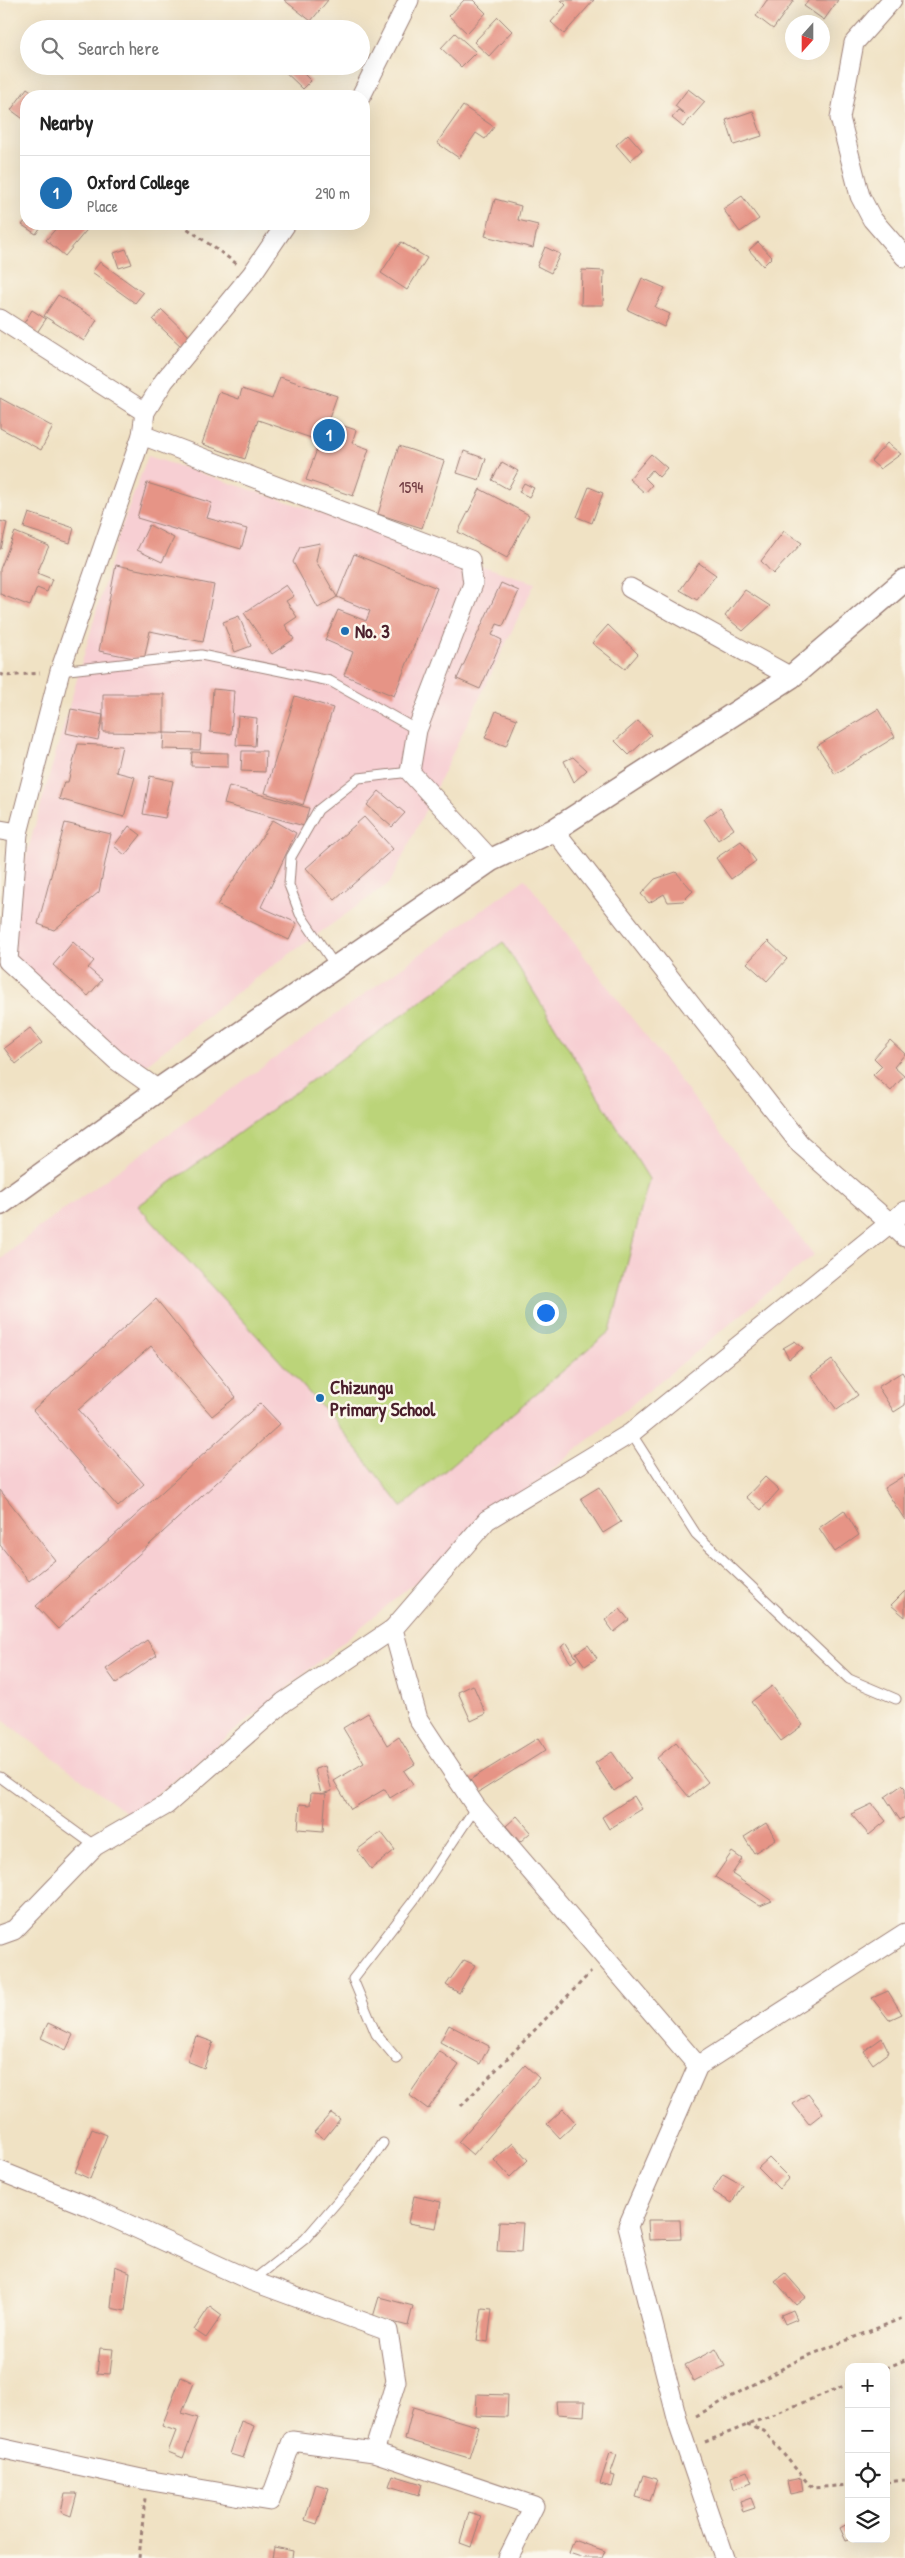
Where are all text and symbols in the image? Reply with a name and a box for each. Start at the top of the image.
north arrow [785,15,830,60]
search box [20,20,370,75]
icon: search [38,34,66,62]
text: Search here [78,35,159,61]
text: Nearby [40,108,93,137]
text: Oxford College [87,169,190,195]
text: 1 [53,182,59,204]
text: 290 m [315,182,350,204]
text: Place [87,195,118,217]
pin: 1 [313,416,345,454]
house number: 1594 [399,476,423,498]
place label: No. 3 [355,618,390,644]
marker: No. 3 [339,625,351,637]
your location [533,1300,559,1326]
place label: Chizungu Primary School [330,1374,436,1423]
marker: Chizungu Primary School [314,1392,326,1404]
map controls [845,2363,890,2543]
button: + [845,2363,890,2408]
button: − [845,2408,890,2453]
button: locate [845,2453,890,2498]
button: layers [845,2498,890,2543]

